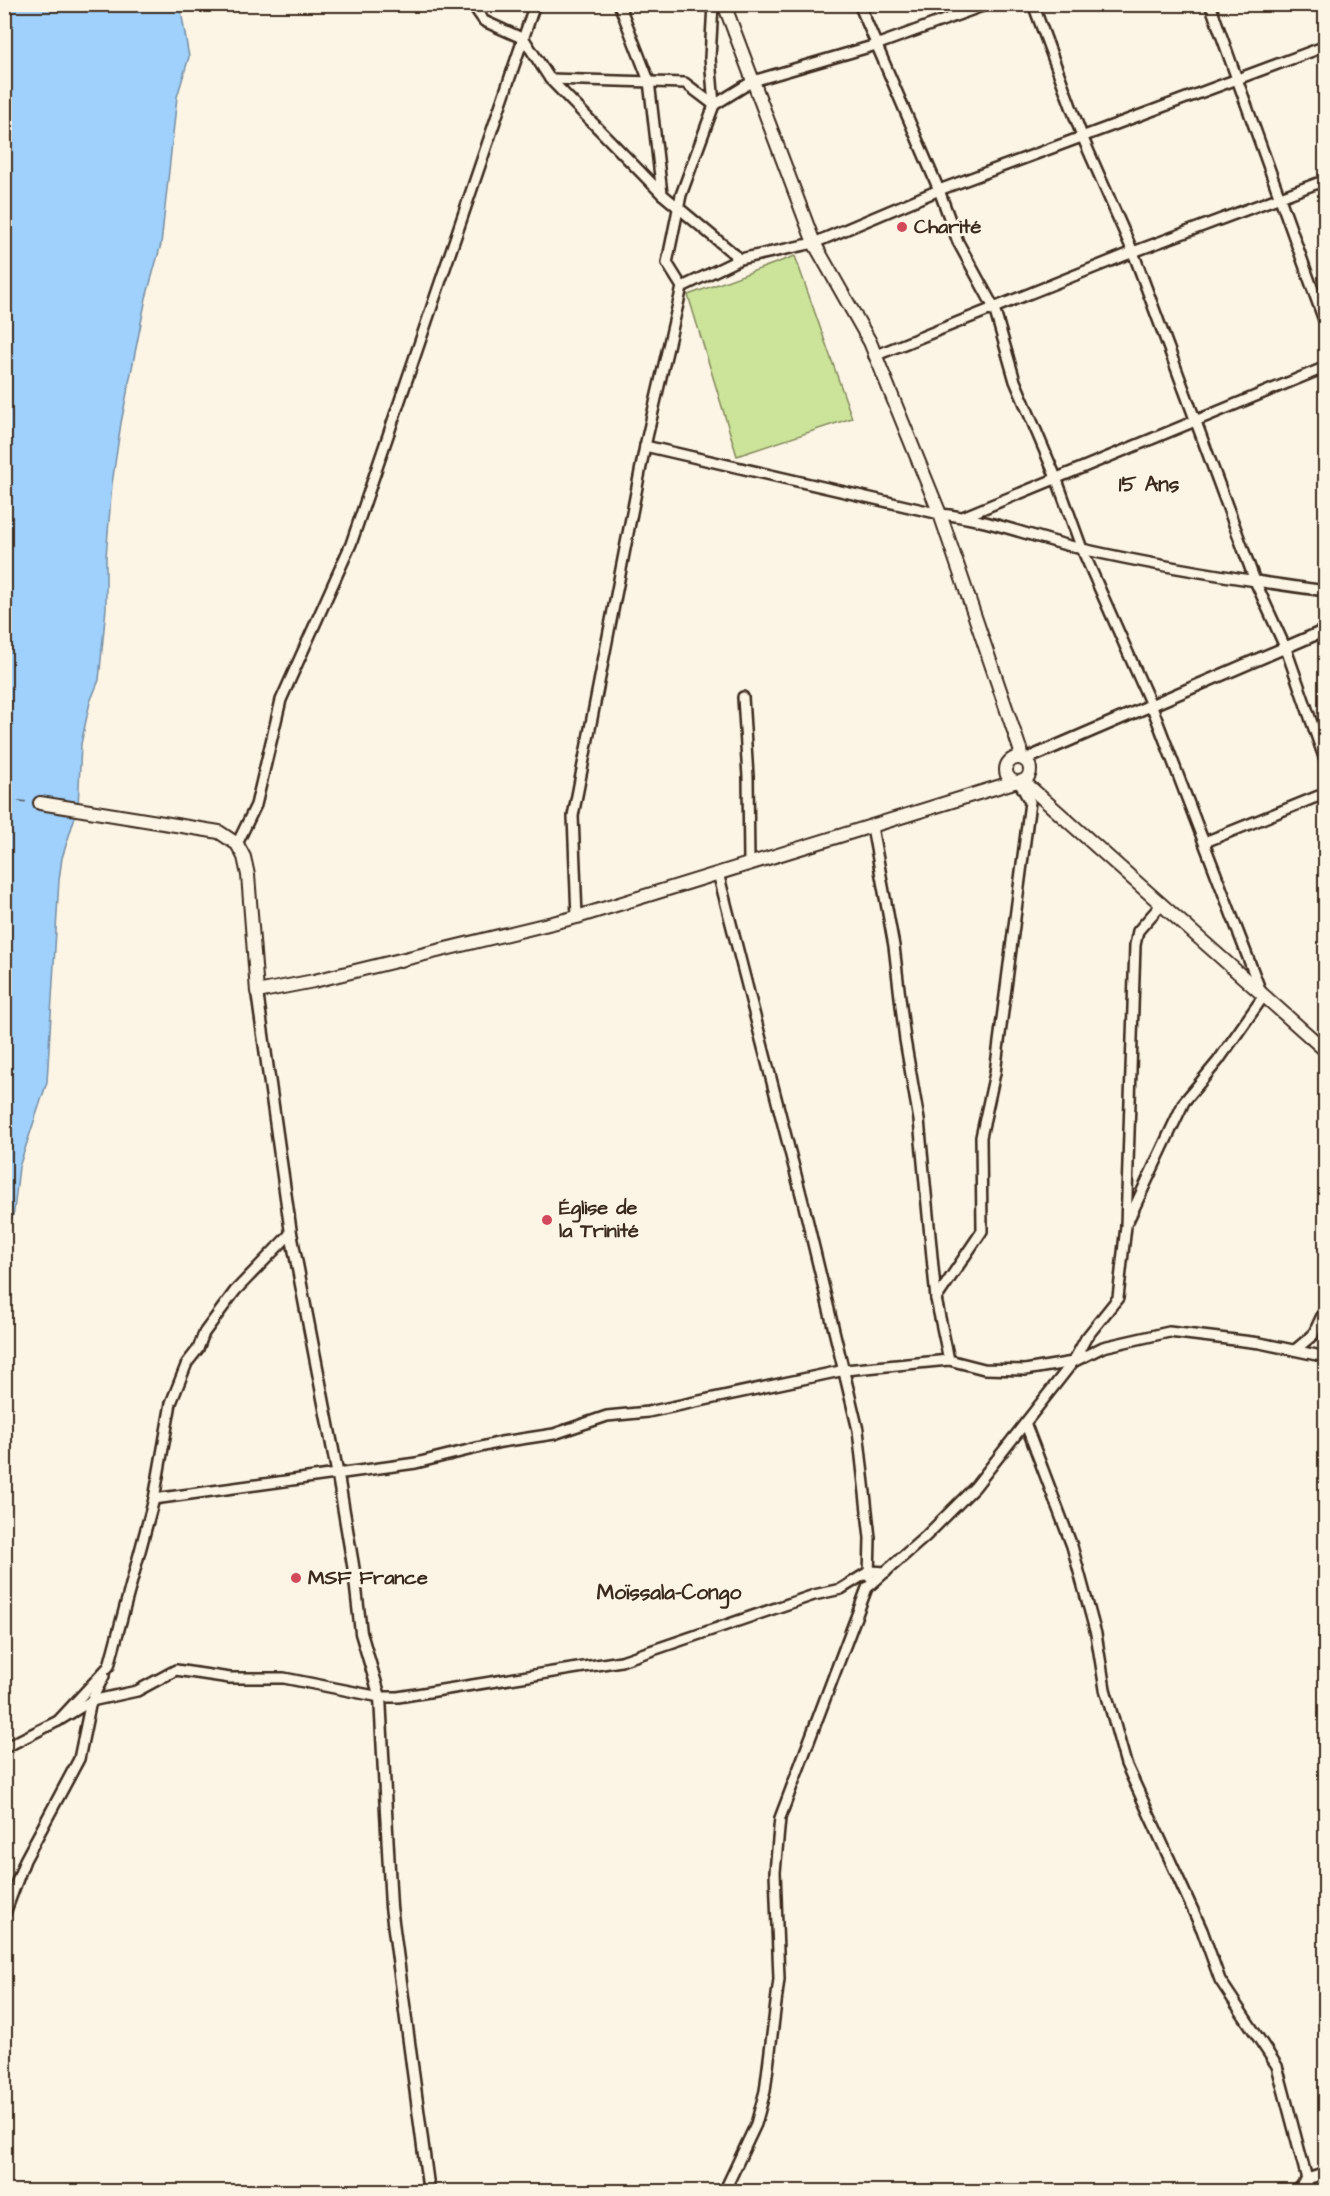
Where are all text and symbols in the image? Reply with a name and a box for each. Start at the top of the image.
place label: Charité [914,213,981,241]
marker: Charité [895,220,909,234]
district label: 15 Ans [1119,470,1180,499]
place label: Église de la Trinité [559,1194,639,1245]
marker: Église de la Trinité [540,1213,554,1227]
place label: MSF France [308,1564,428,1592]
marker: MSF France [289,1571,303,1585]
district label: Moïssala-Congo [597,1578,741,1609]

